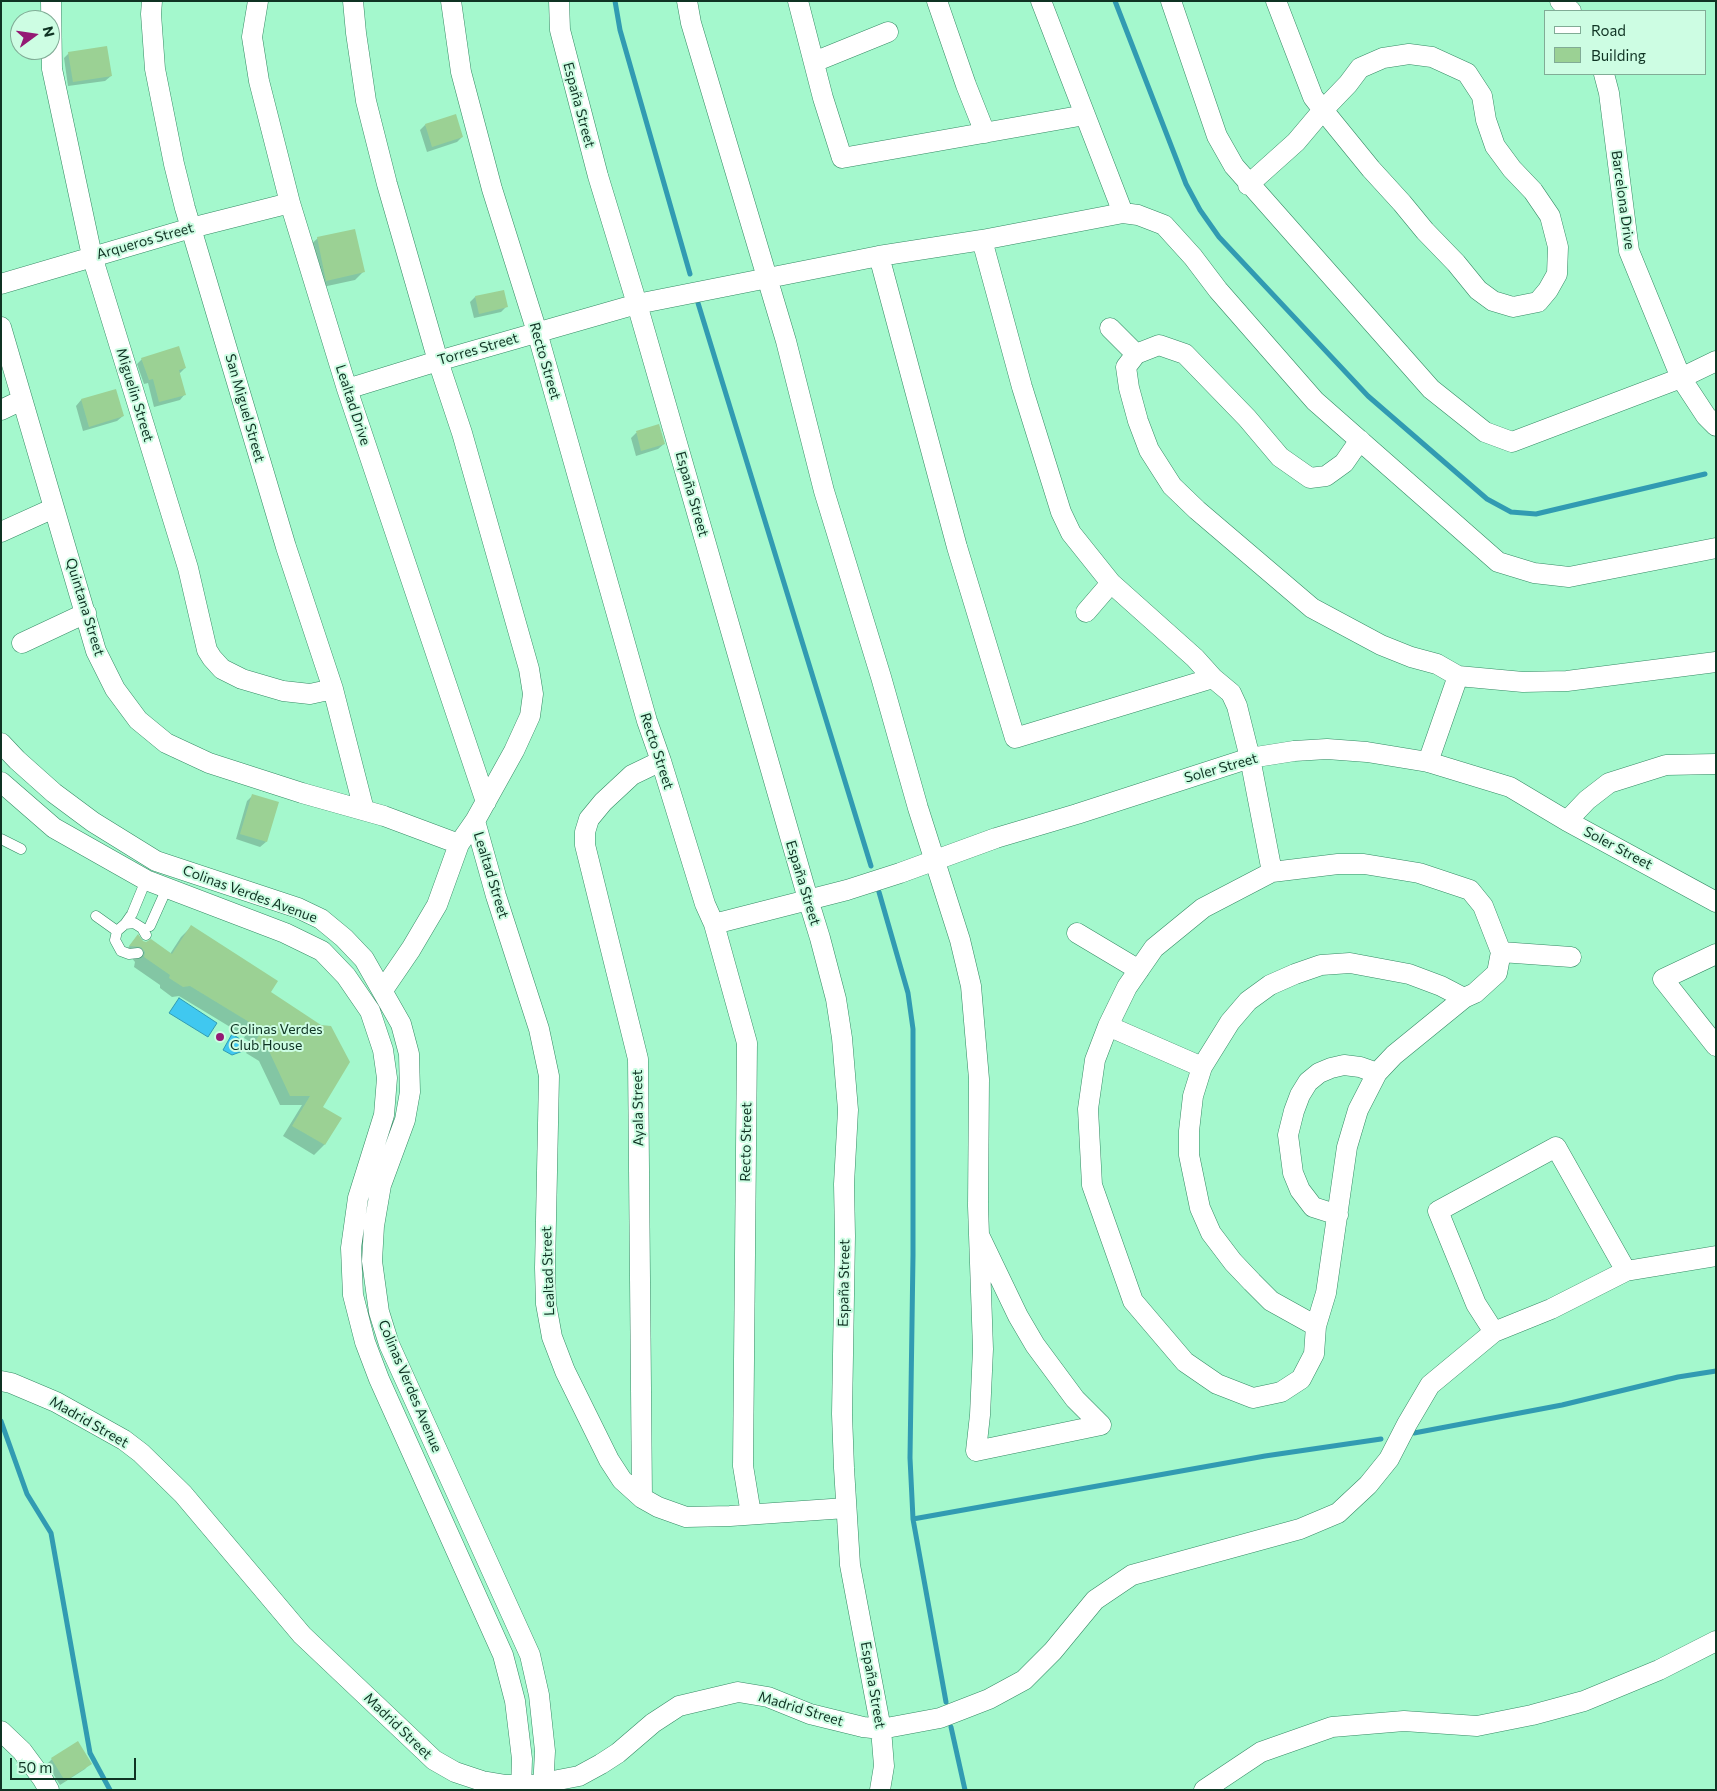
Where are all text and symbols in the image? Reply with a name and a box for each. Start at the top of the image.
north arrow [10,10,60,60]
legend [1544,10,1707,75]
text: Road [1591,21,1626,39]
text: N [40,24,59,39]
text: Building [1591,46,1646,64]
street label: España Street [560,60,598,150]
street label: Barcelona Drive [1608,149,1638,251]
street label: Arqueros Street [94,219,196,263]
street label: Recto Street [526,320,564,402]
street label: Torres Street [436,329,520,369]
street label: Miguelin Street [113,346,157,444]
street label: San Miguel Street [222,352,268,464]
street label: Lealtad Drive [332,362,374,448]
street label: España Street [672,449,712,539]
street label: Quintana Street [62,556,108,658]
street label: Recto Street [637,711,677,791]
street label: Soler Street [1182,750,1260,786]
street label: Soler Street [1581,823,1655,873]
street label: Lealtad Street [470,830,512,920]
street label: España Street [782,839,824,927]
street label: Colinas Verdes Avenue [180,862,320,926]
place label: Colinas Verdes Club House [230,1021,323,1054]
marker: Colinas Verdes Club House [214,1031,226,1043]
street label: Ayala Street [629,1070,647,1146]
street label: Recto Street [737,1102,755,1182]
street label: Lealtad Street [538,1226,558,1316]
street label: España Street [835,1239,853,1327]
street label: Colinas Verdes Avenue [375,1317,445,1455]
street label: Madrid Street [47,1393,131,1451]
street label: España Street [857,1640,889,1730]
street label: Madrid Street [756,1688,846,1730]
street label: Madrid Street [360,1689,436,1763]
scale bar [12,1748,139,1780]
text: 50 m [18,1758,52,1776]

